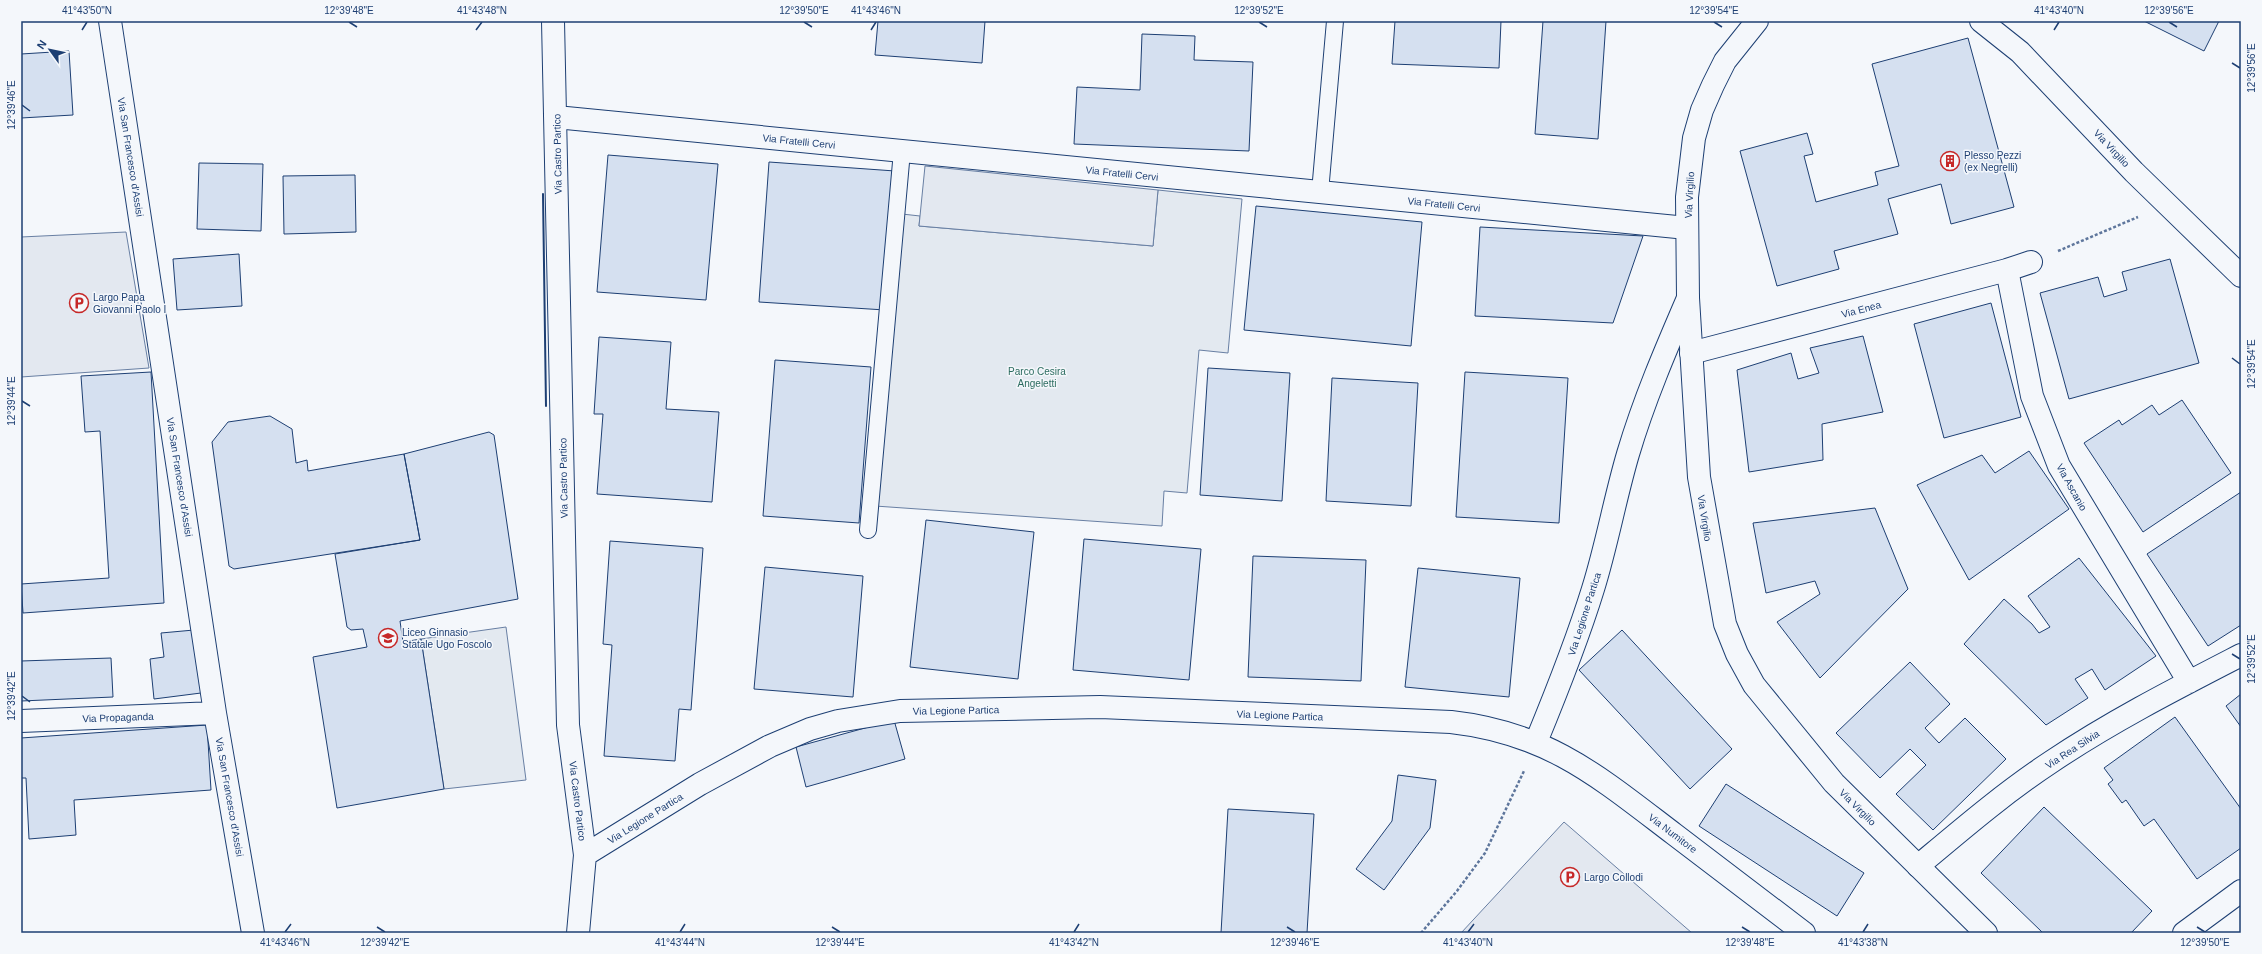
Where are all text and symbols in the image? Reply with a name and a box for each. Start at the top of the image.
text: 41°43'50"N [62,5,112,16]
text: 12°39'48"E [324,5,374,16]
text: 41°43'48"N [457,5,507,16]
text: 12°39'50"E [779,5,829,16]
text: 41°43'46"N [851,5,901,16]
text: 12°39'52"E [1234,5,1284,16]
text: 12°39'54"E [1689,5,1739,16]
text: 41°43'40"N [2034,5,2084,16]
text: 12°39'56"E [2144,5,2194,16]
north arrow [30,30,70,70]
text: N [34,38,49,51]
text: 12°39'56"E [2246,43,2257,93]
text: 12°39'46"E [6,80,17,130]
street label: Via San Francesco d'Assisi [116,97,145,218]
street label: Via Castro Partico [551,113,564,194]
street label: Via Virgilio [2092,127,2132,170]
street label: Via Fratelli Cervi [762,132,836,151]
building icon: Plesso Pezzi (ex Negrelli) [1939,150,1961,172]
place label: Plesso Pezzi (ex Negrelli) [1964,150,2021,173]
street label: Via Fratelli Cervi [1085,164,1159,183]
street label: Via Virgilio [1683,171,1696,219]
street label: Via Fratelli Cervi [1407,195,1481,214]
parking icon: Largo Papa Giovanni Paolo I [68,292,90,314]
place label: Largo Papa Giovanni Paolo I [93,292,166,315]
street label: Via Enea [1840,299,1882,320]
text: 12°39'54"E [2246,339,2257,389]
park label: Parco Cesira Angeletti [1008,366,1066,389]
text: 12°39'44"E [6,376,17,426]
street label: Via San Francesco d'Assisi [165,417,194,538]
street label: Via Castro Partico [557,437,570,518]
street label: Via Ascanio [2054,462,2089,513]
street label: Via Virgilio [1695,494,1714,543]
street label: Via Legione Partica [1566,571,1603,657]
school or university icon: Liceo Ginnasio Statale Ugo Foscolo [377,627,399,649]
place label: Liceo Ginnasio Statale Ugo Foscolo [402,627,492,650]
text: 12°39'52"E [2246,634,2257,684]
text: 12°39'42"E [6,671,17,721]
street label: Via Legione Partica [913,704,1000,717]
street label: Via Legione Partica [1237,708,1324,723]
street label: Via Propaganda [82,711,154,724]
street label: Via Rea Silvia [2043,728,2102,771]
street label: Via San Francesco d'Assisi [214,737,245,857]
street label: Via Castro Partico [567,760,588,842]
street label: Via Virgilio [1837,787,1878,828]
street label: Via Legione Partica [606,791,685,846]
street label: Via Numitore [1646,812,1699,855]
parking icon: Largo Collodi [1559,866,1581,888]
place label: Largo Collodi [1584,872,1643,883]
text: 41°43'46"N [260,937,310,948]
text: 12°39'42"E [360,937,410,948]
text: 41°43'44"N [655,937,705,948]
text: 12°39'44"E [815,937,865,948]
text: 41°43'42"N [1049,937,1099,948]
text: 12°39'46"E [1270,937,1320,948]
text: 41°43'40"N [1443,937,1493,948]
text: 12°39'48"E [1725,937,1775,948]
text: 41°43'38"N [1838,937,1888,948]
text: 12°39'50"E [2180,937,2230,948]

